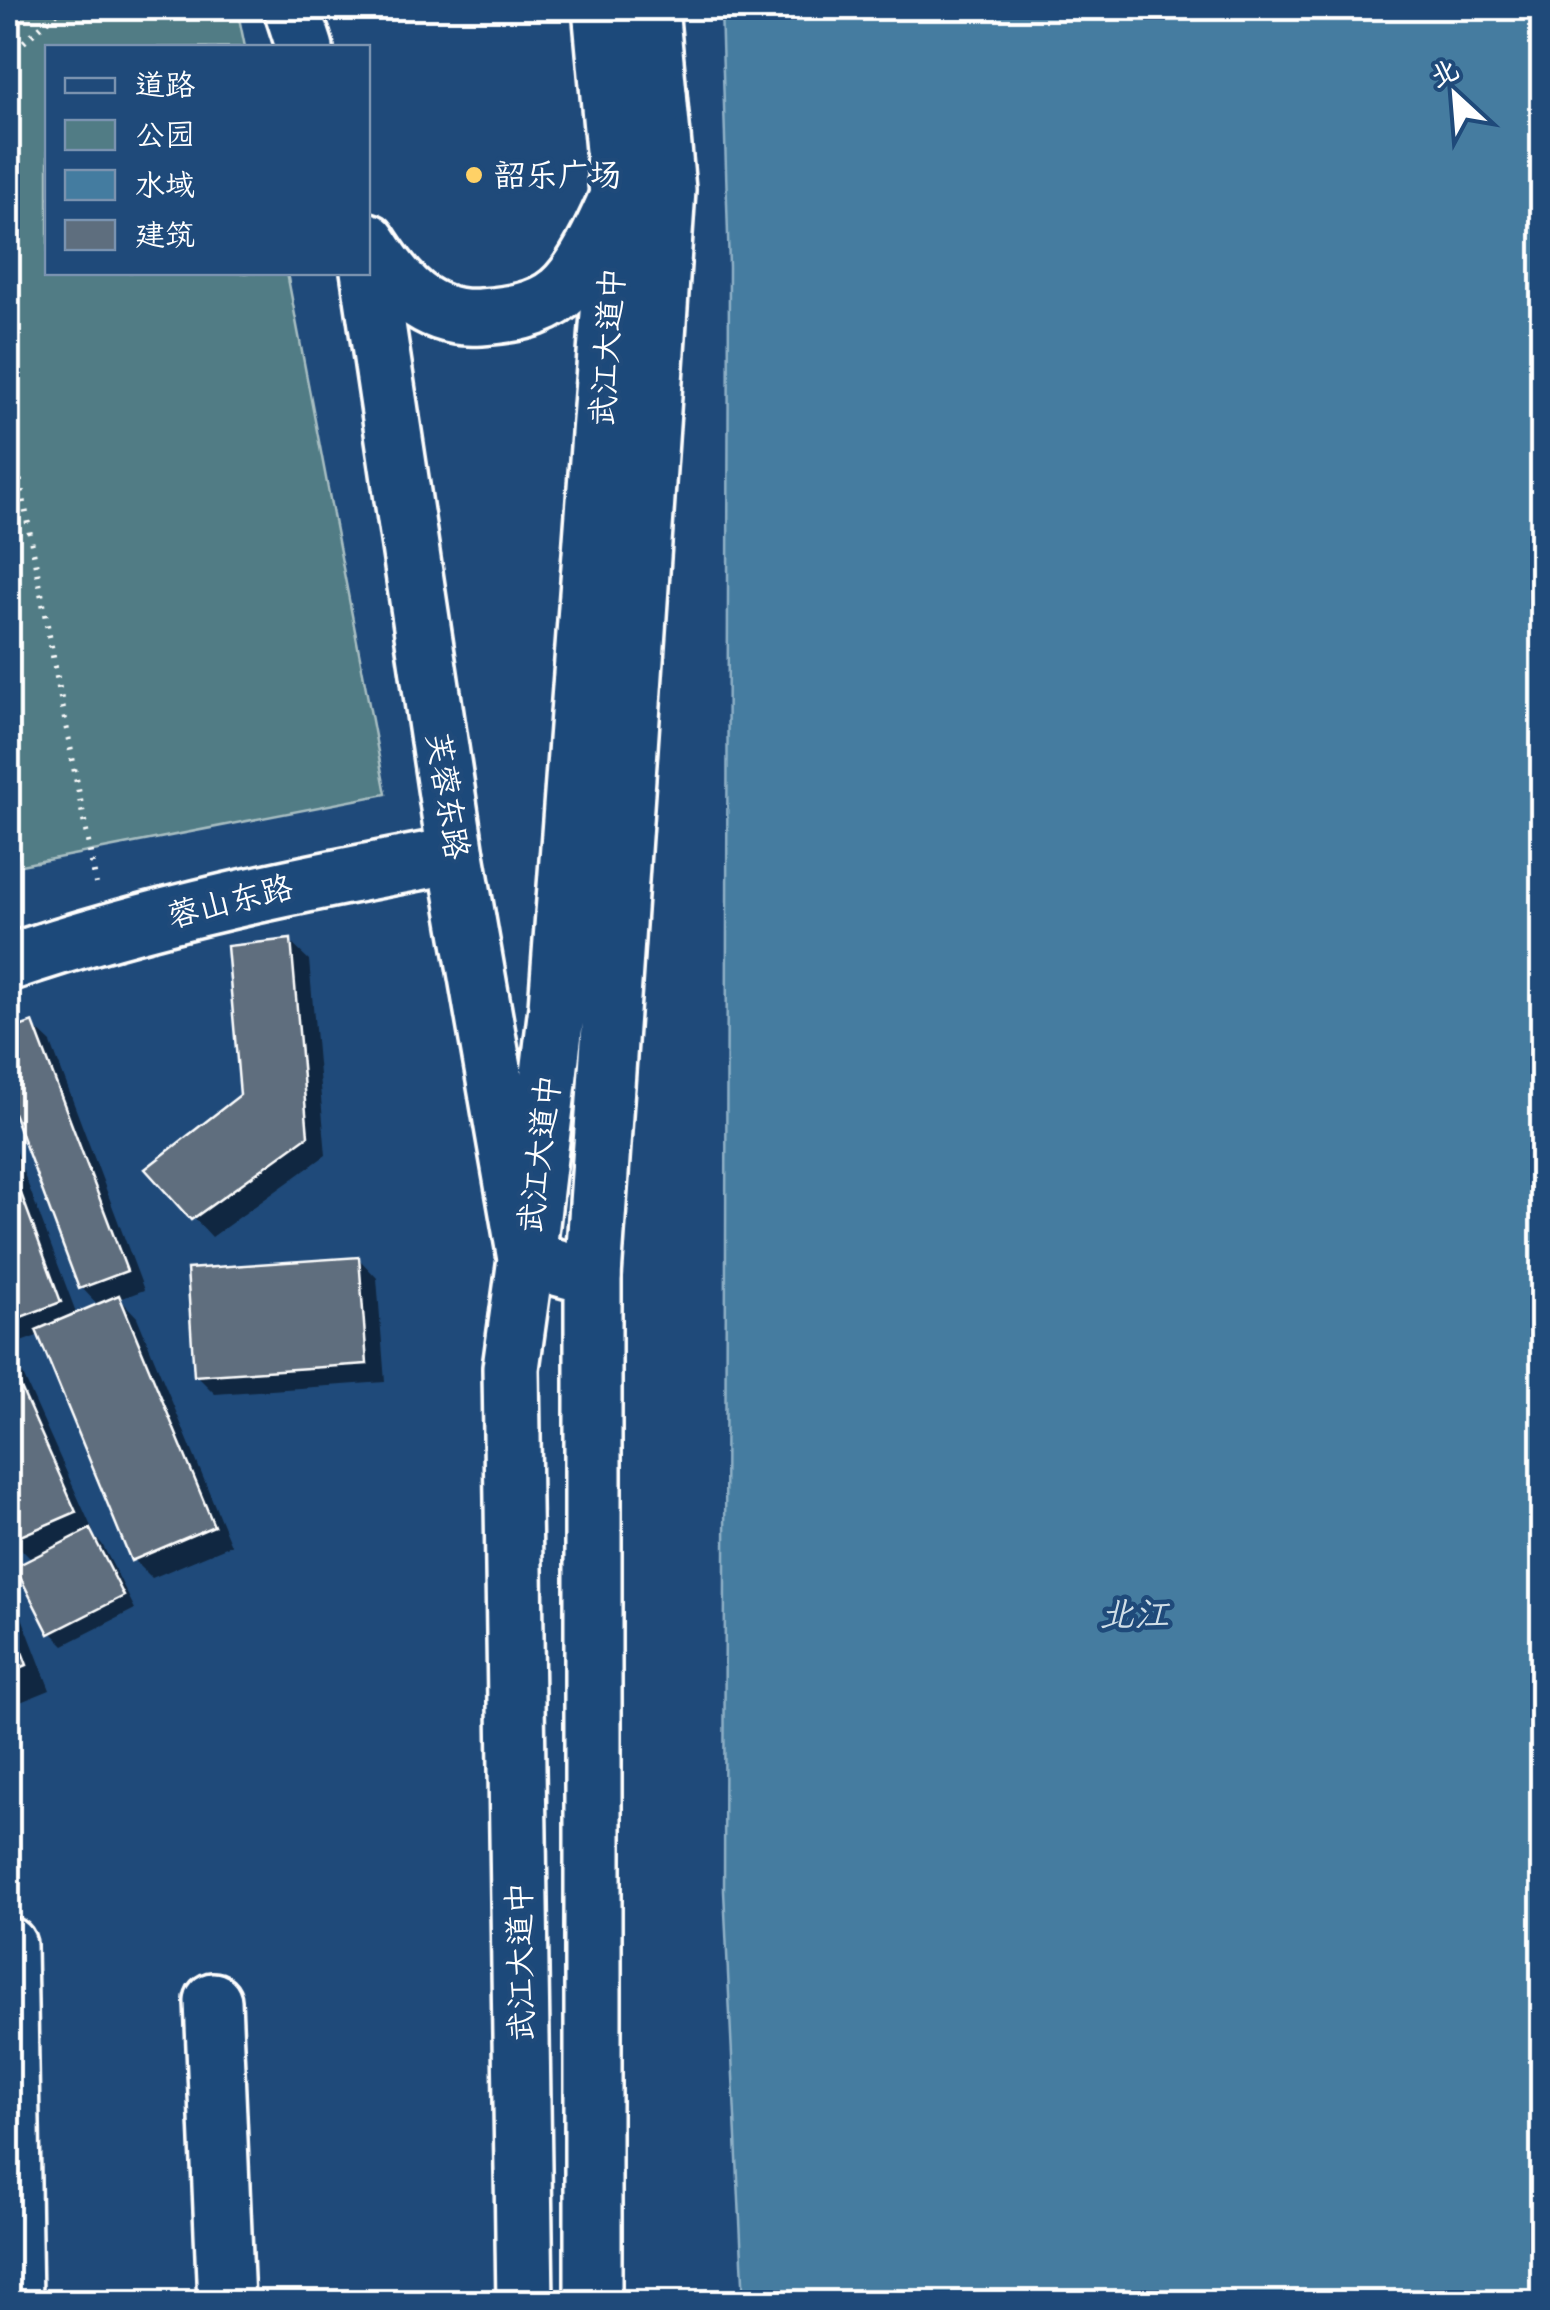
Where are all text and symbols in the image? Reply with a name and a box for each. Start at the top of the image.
legend [45,45,370,275]
north arrow [1405,45,1505,145]
text: 北 [1425,53,1464,94]
text: 道路 [135,68,195,103]
text: 公园 [135,118,195,153]
place label: 韶乐广场 [494,157,622,194]
marker: 韶乐广场 [463,164,485,186]
text: 水域 [135,168,195,203]
text: 建筑 [135,218,195,253]
street label: 武江大道中 [583,266,632,428]
street label: 芙蓉东路 [419,730,476,862]
street label: 蓉山东路 [164,868,297,935]
street label: 武江大道中 [511,1072,568,1236]
water label: 北江 [1099,1594,1171,1635]
street label: 武江大道中 [501,1882,540,2042]

